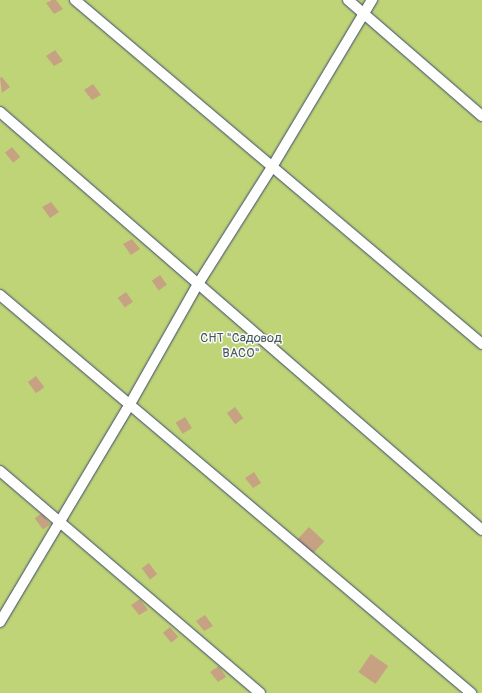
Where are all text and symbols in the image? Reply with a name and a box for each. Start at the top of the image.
park label: СНТ "Садовод ВАСО" [200,331,282,362]

